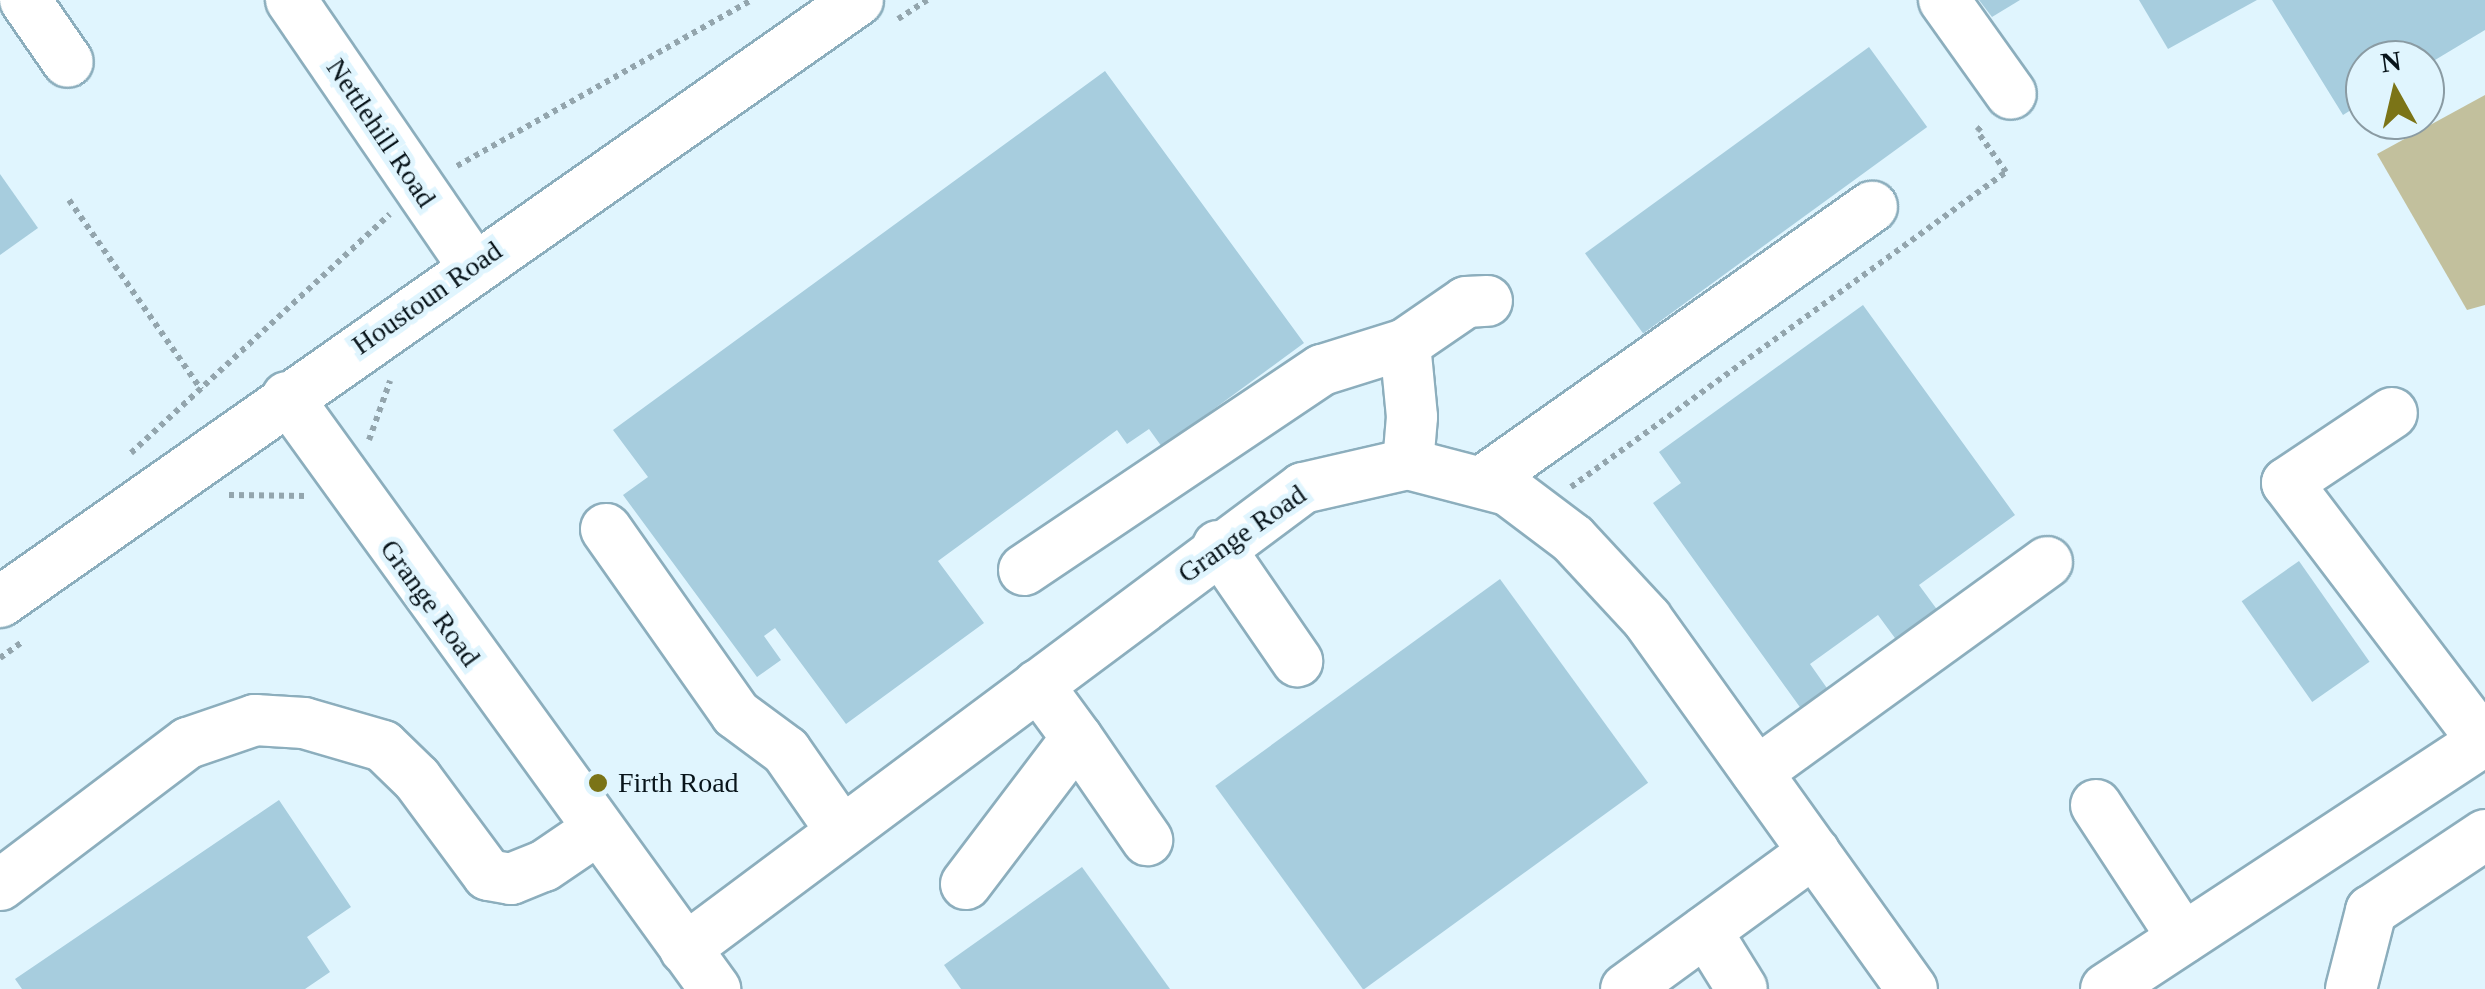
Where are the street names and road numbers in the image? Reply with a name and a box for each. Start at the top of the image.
street label: Nettlehill Road [319,52,443,214]
street label: Houstoun Road [346,234,508,362]
street label: Grange Road [1172,478,1312,590]
street label: Grange Road [373,533,487,673]

